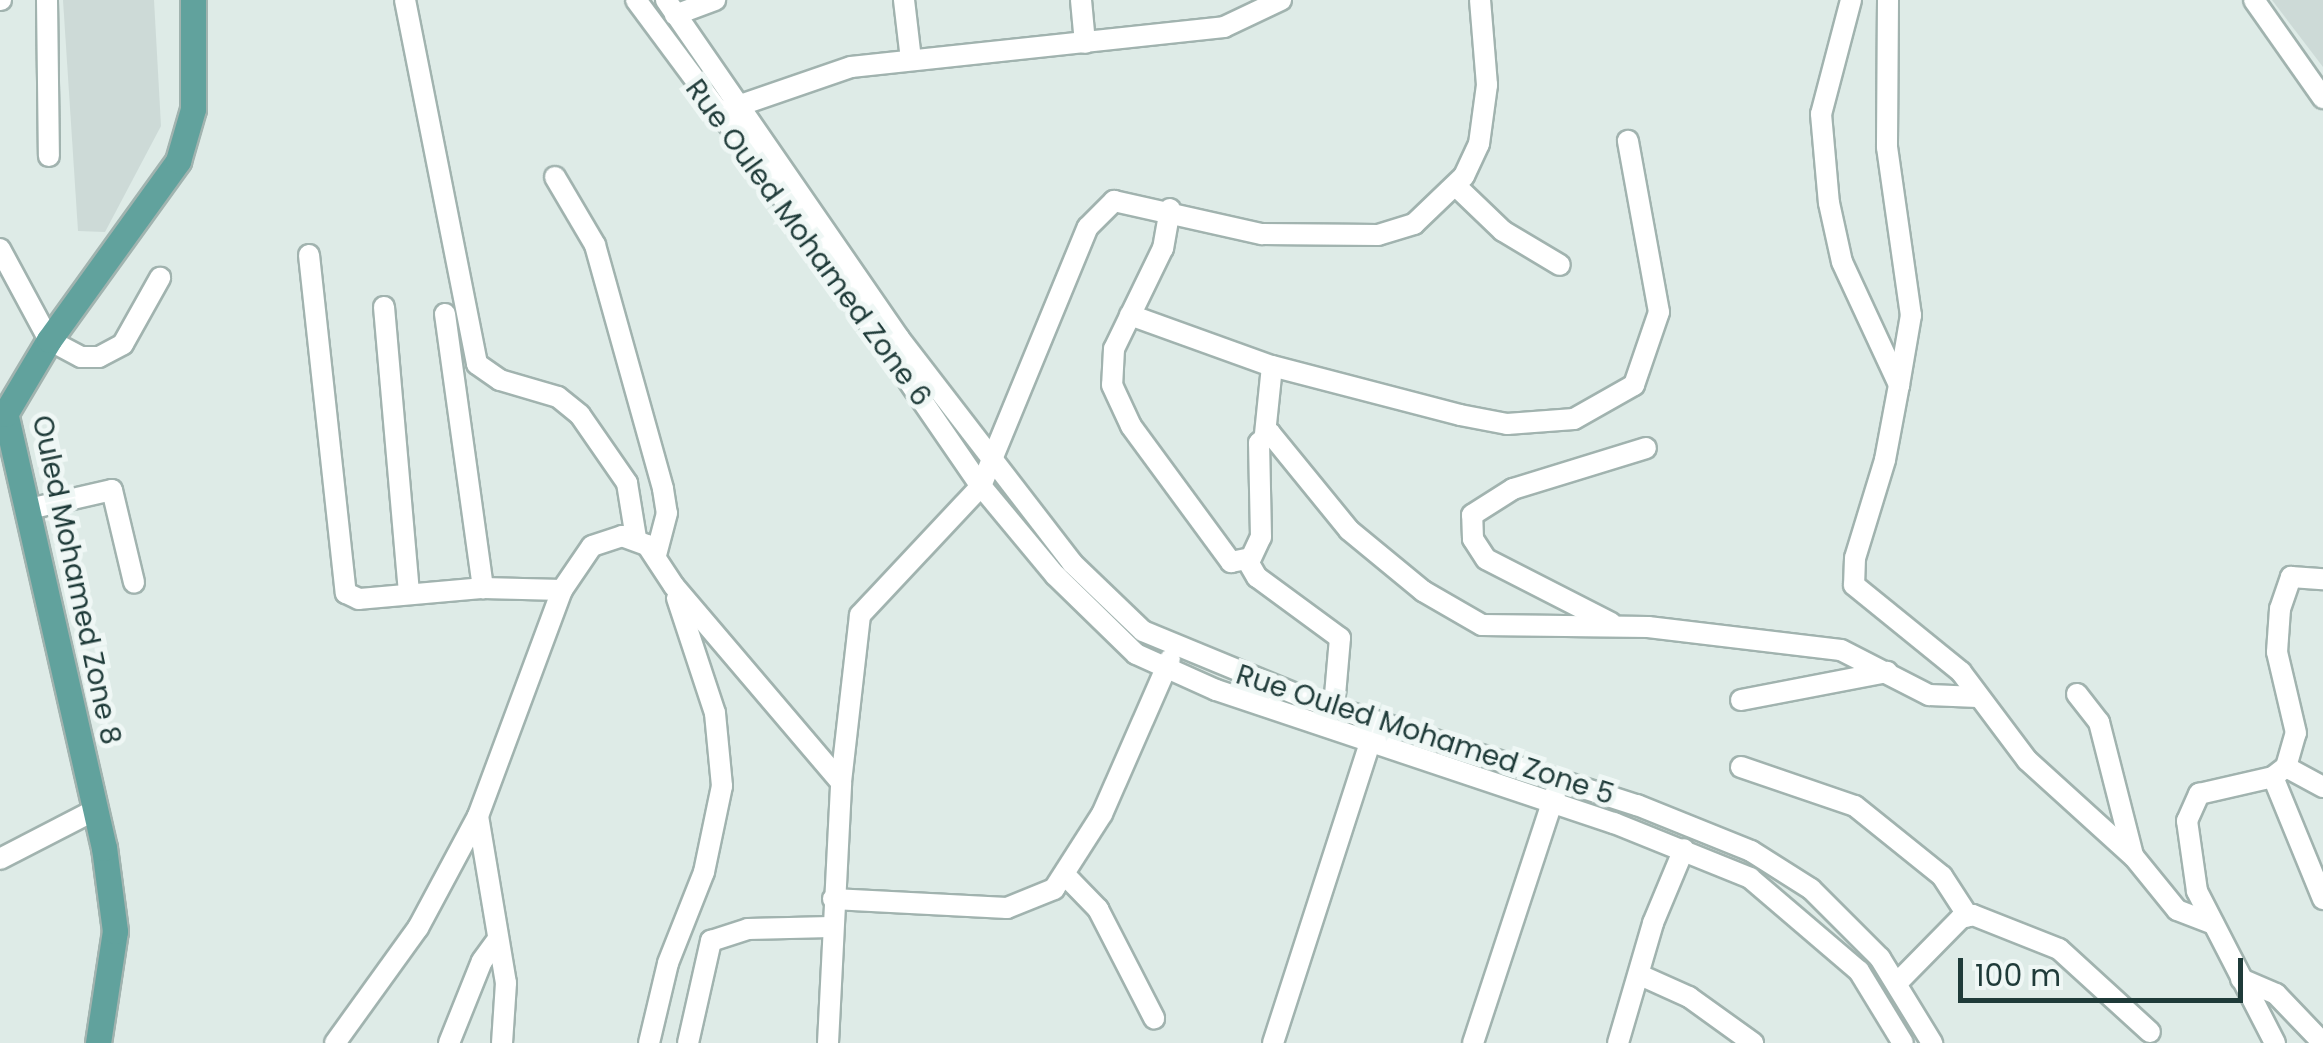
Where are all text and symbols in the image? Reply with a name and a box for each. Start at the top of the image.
street label: Rue Ouled Mohamed Zone 6 [678,73,938,413]
street label: Ouled Mohamed Zone 8 [25,412,127,748]
street label: Rue Ouled Mohamed Zone 5 [1232,658,1618,812]
scale bar [1963,938,2248,1000]
text: 100 m [1975,954,2061,997]

